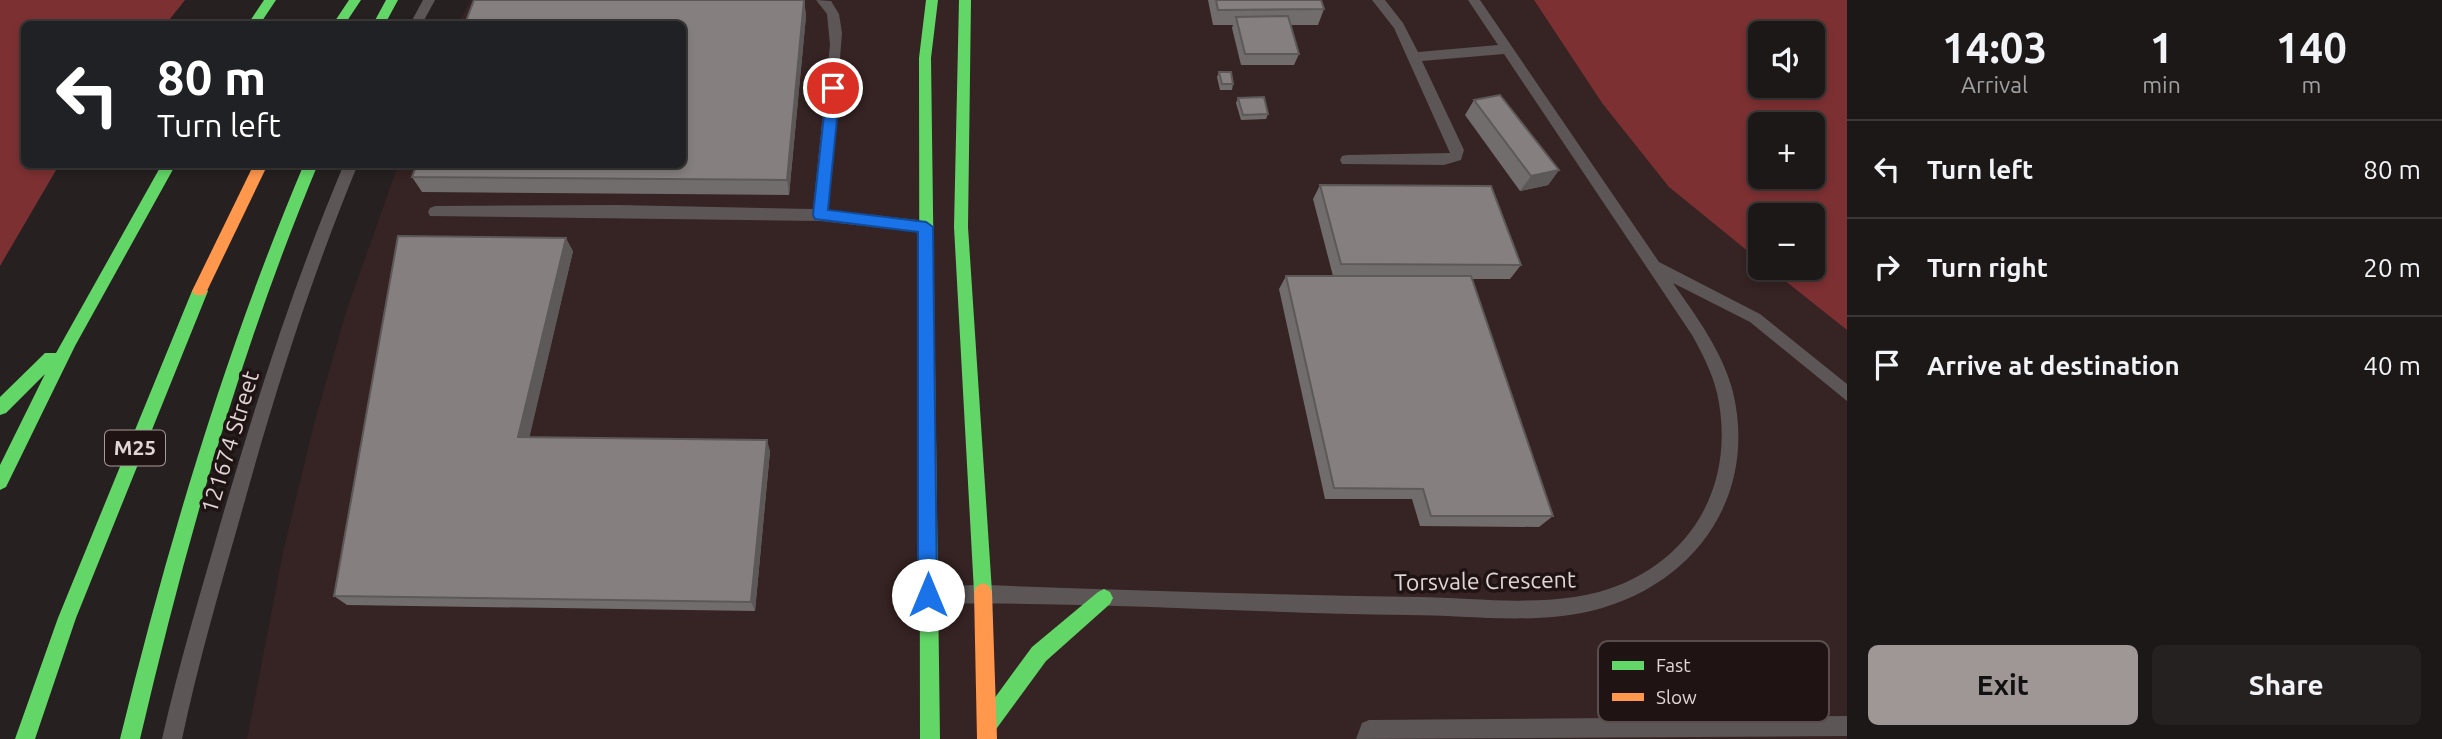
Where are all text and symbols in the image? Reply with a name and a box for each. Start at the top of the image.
map controls [1748,21,1825,280]
button: sound [1748,21,1825,98]
text: 14:03 [1942,24,2047,71]
text: 1 [2150,24,2173,71]
text: 140 [2276,24,2347,71]
icon: left [42,49,133,140]
text: 80 m [157,49,266,104]
pin [803,58,863,118]
icon: arrive [814,69,852,107]
text: Arrival [1961,72,2028,97]
text: min [2142,72,2181,97]
text: m [2301,72,2321,97]
text: Turn left [157,107,281,143]
button: + [1748,112,1825,189]
icon: left [1868,150,1906,188]
text: Turn left [1927,155,2033,184]
text: 80 m [2363,155,2421,184]
button: − [1748,203,1825,280]
icon: right [1868,248,1906,286]
text: Turn right [1927,253,2048,282]
text: 20 m [2363,253,2421,282]
icon: arrive [1868,346,1906,384]
text: Arrive at destination [1927,351,2180,380]
text: 40 m [2363,351,2421,380]
street label: 121674 Street [196,368,263,516]
road number: M25 [105,430,165,466]
position arrow [891,558,965,632]
street label: Torsvale Crescent [1394,566,1576,595]
legend [1598,641,1829,722]
button: Exit [1868,645,2138,725]
button: Share [2152,645,2421,725]
text: Fast [1656,654,1691,676]
text: Slow [1656,686,1697,708]

